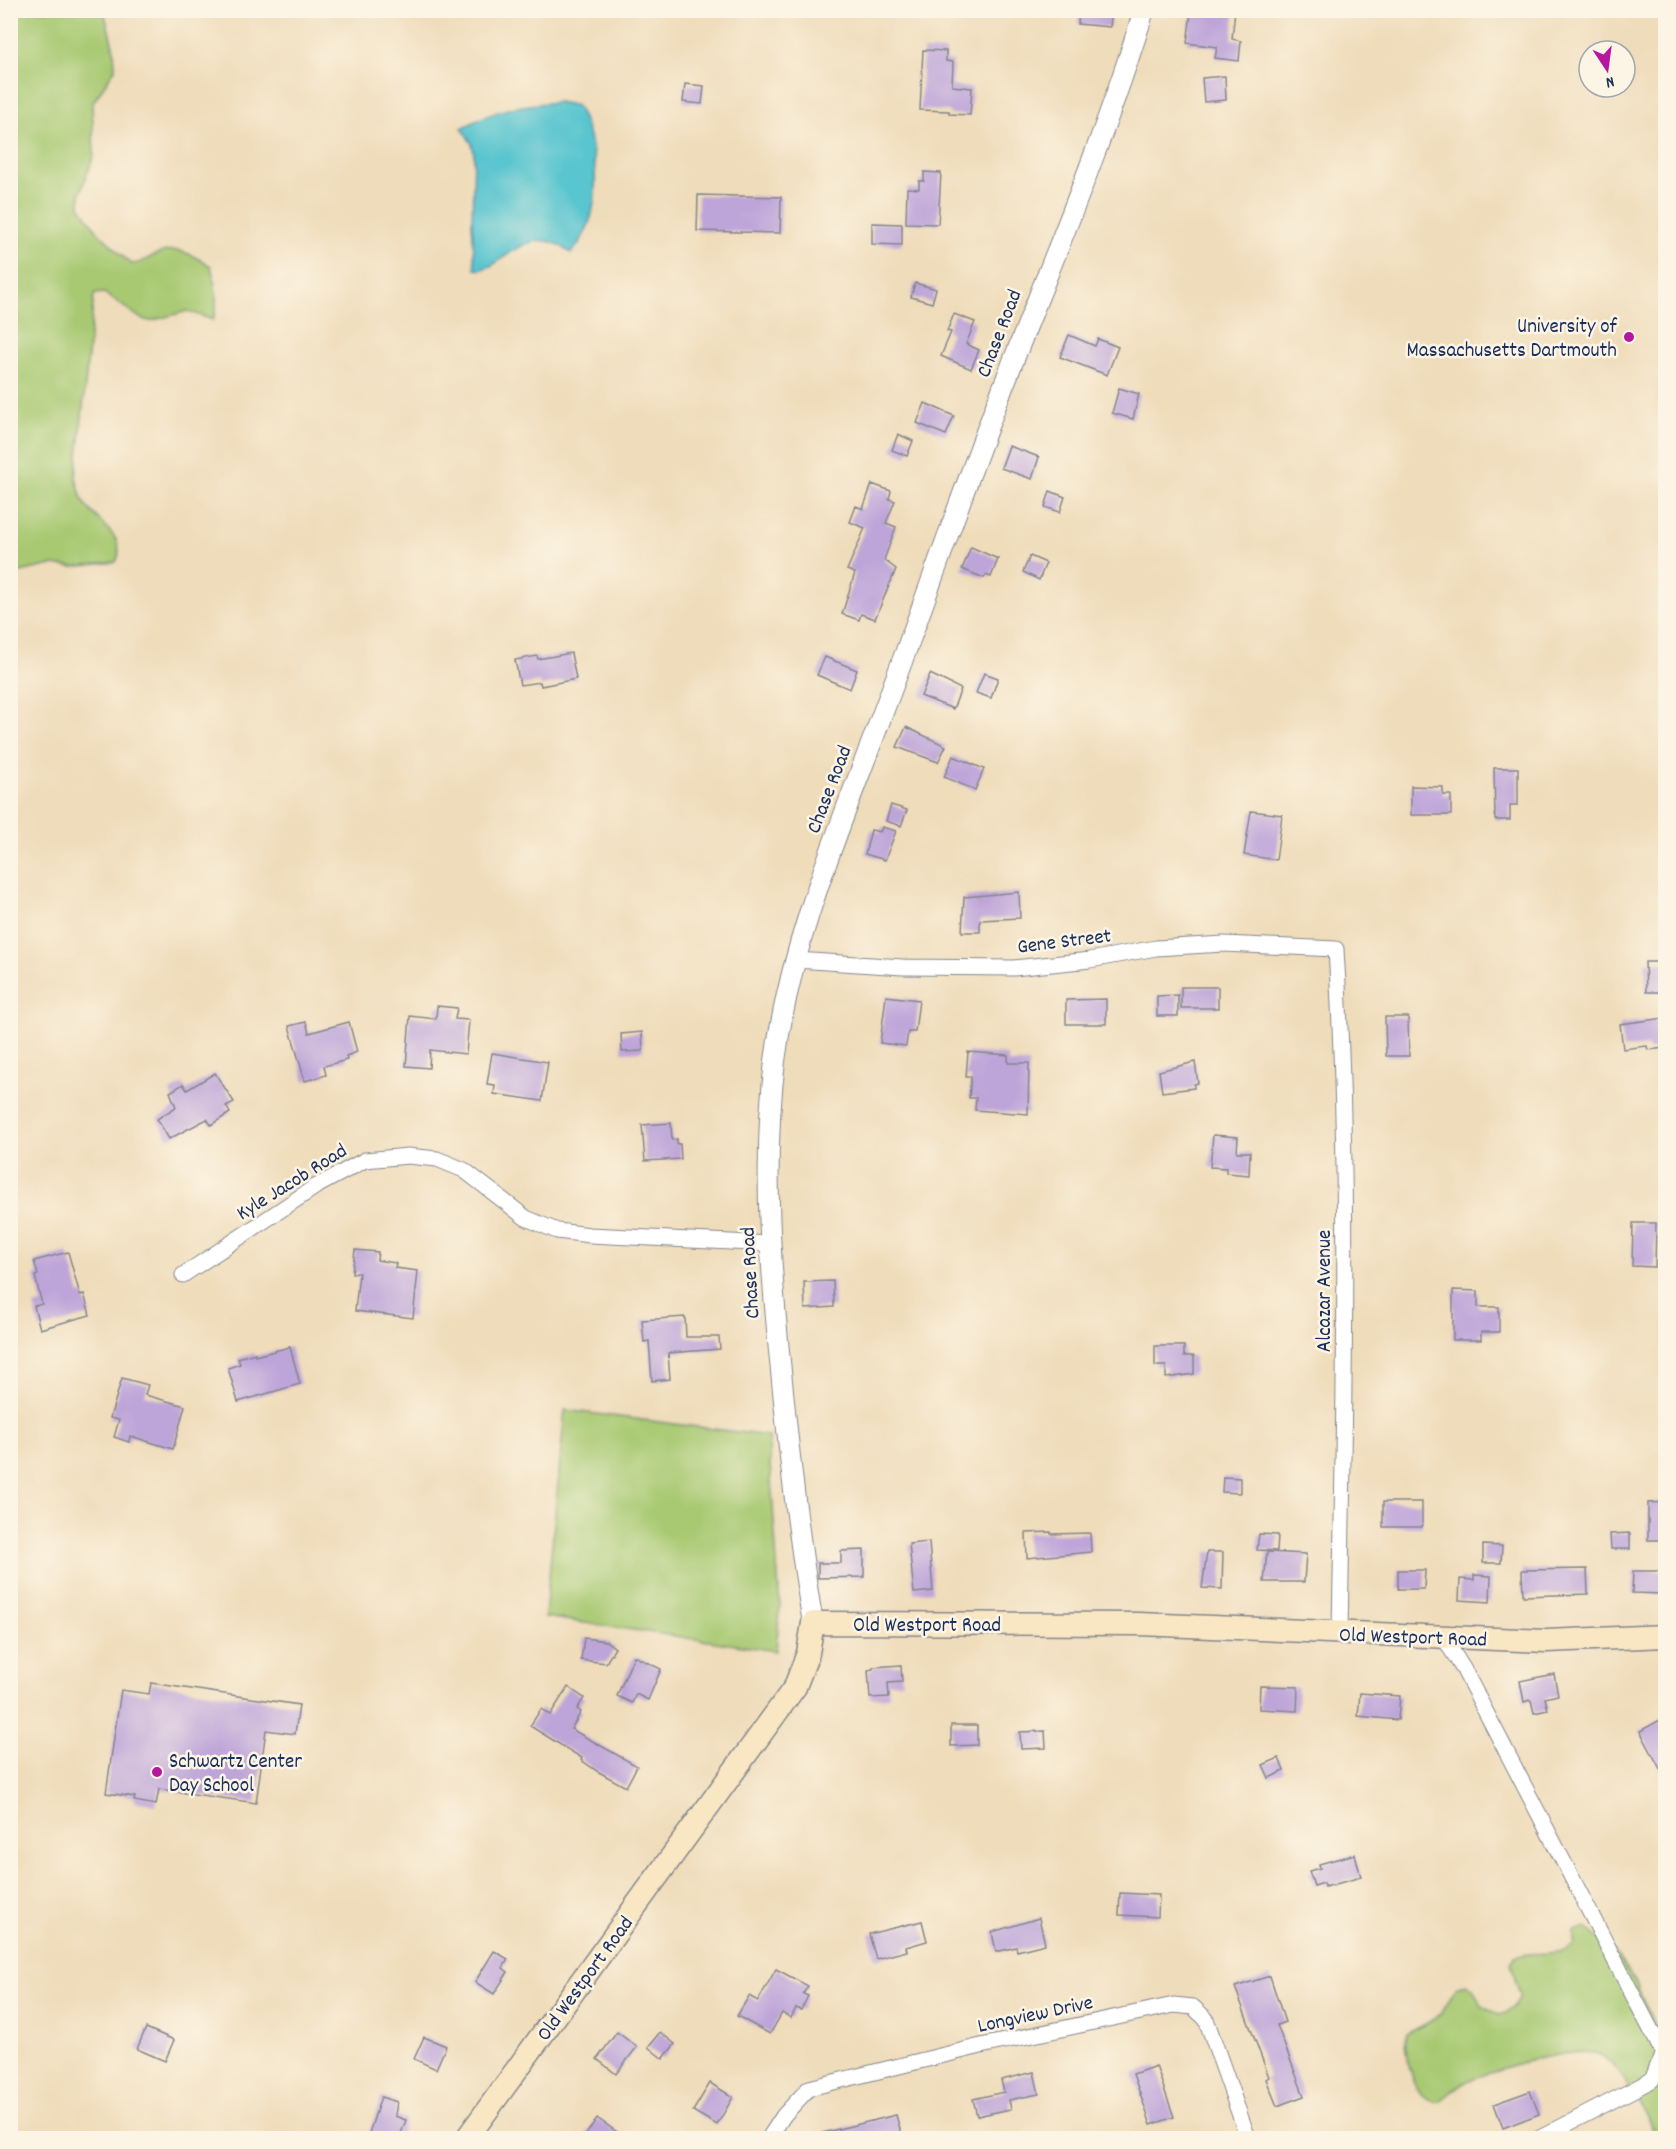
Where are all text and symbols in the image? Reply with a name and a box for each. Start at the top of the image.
north arrow [1577,39,1637,99]
text: N [1603,69,1616,93]
street label: Chase Road [970,286,1031,382]
place label: University of Massachusetts Dartmouth [1407,313,1618,367]
marker: University of Massachusetts Dartmouth [1622,330,1636,344]
street label: Chase Road [800,742,861,838]
street label: Gene Street [1016,922,1113,964]
street label: Kyle Jacob Road [231,1138,354,1230]
street label: Chase Road [735,1226,769,1320]
street label: Alcazar Avenue [1311,1230,1341,1352]
street label: Old Westport Road [853,1612,1001,1642]
street label: Old Westport Road [1338,1621,1487,1657]
place label: Schwartz Center Day School [169,1748,302,1802]
marker: Schwartz Center Day School [150,1765,164,1779]
street label: Old Westport Road [531,1911,642,2049]
street label: Longview Drive [975,1989,1096,2043]

